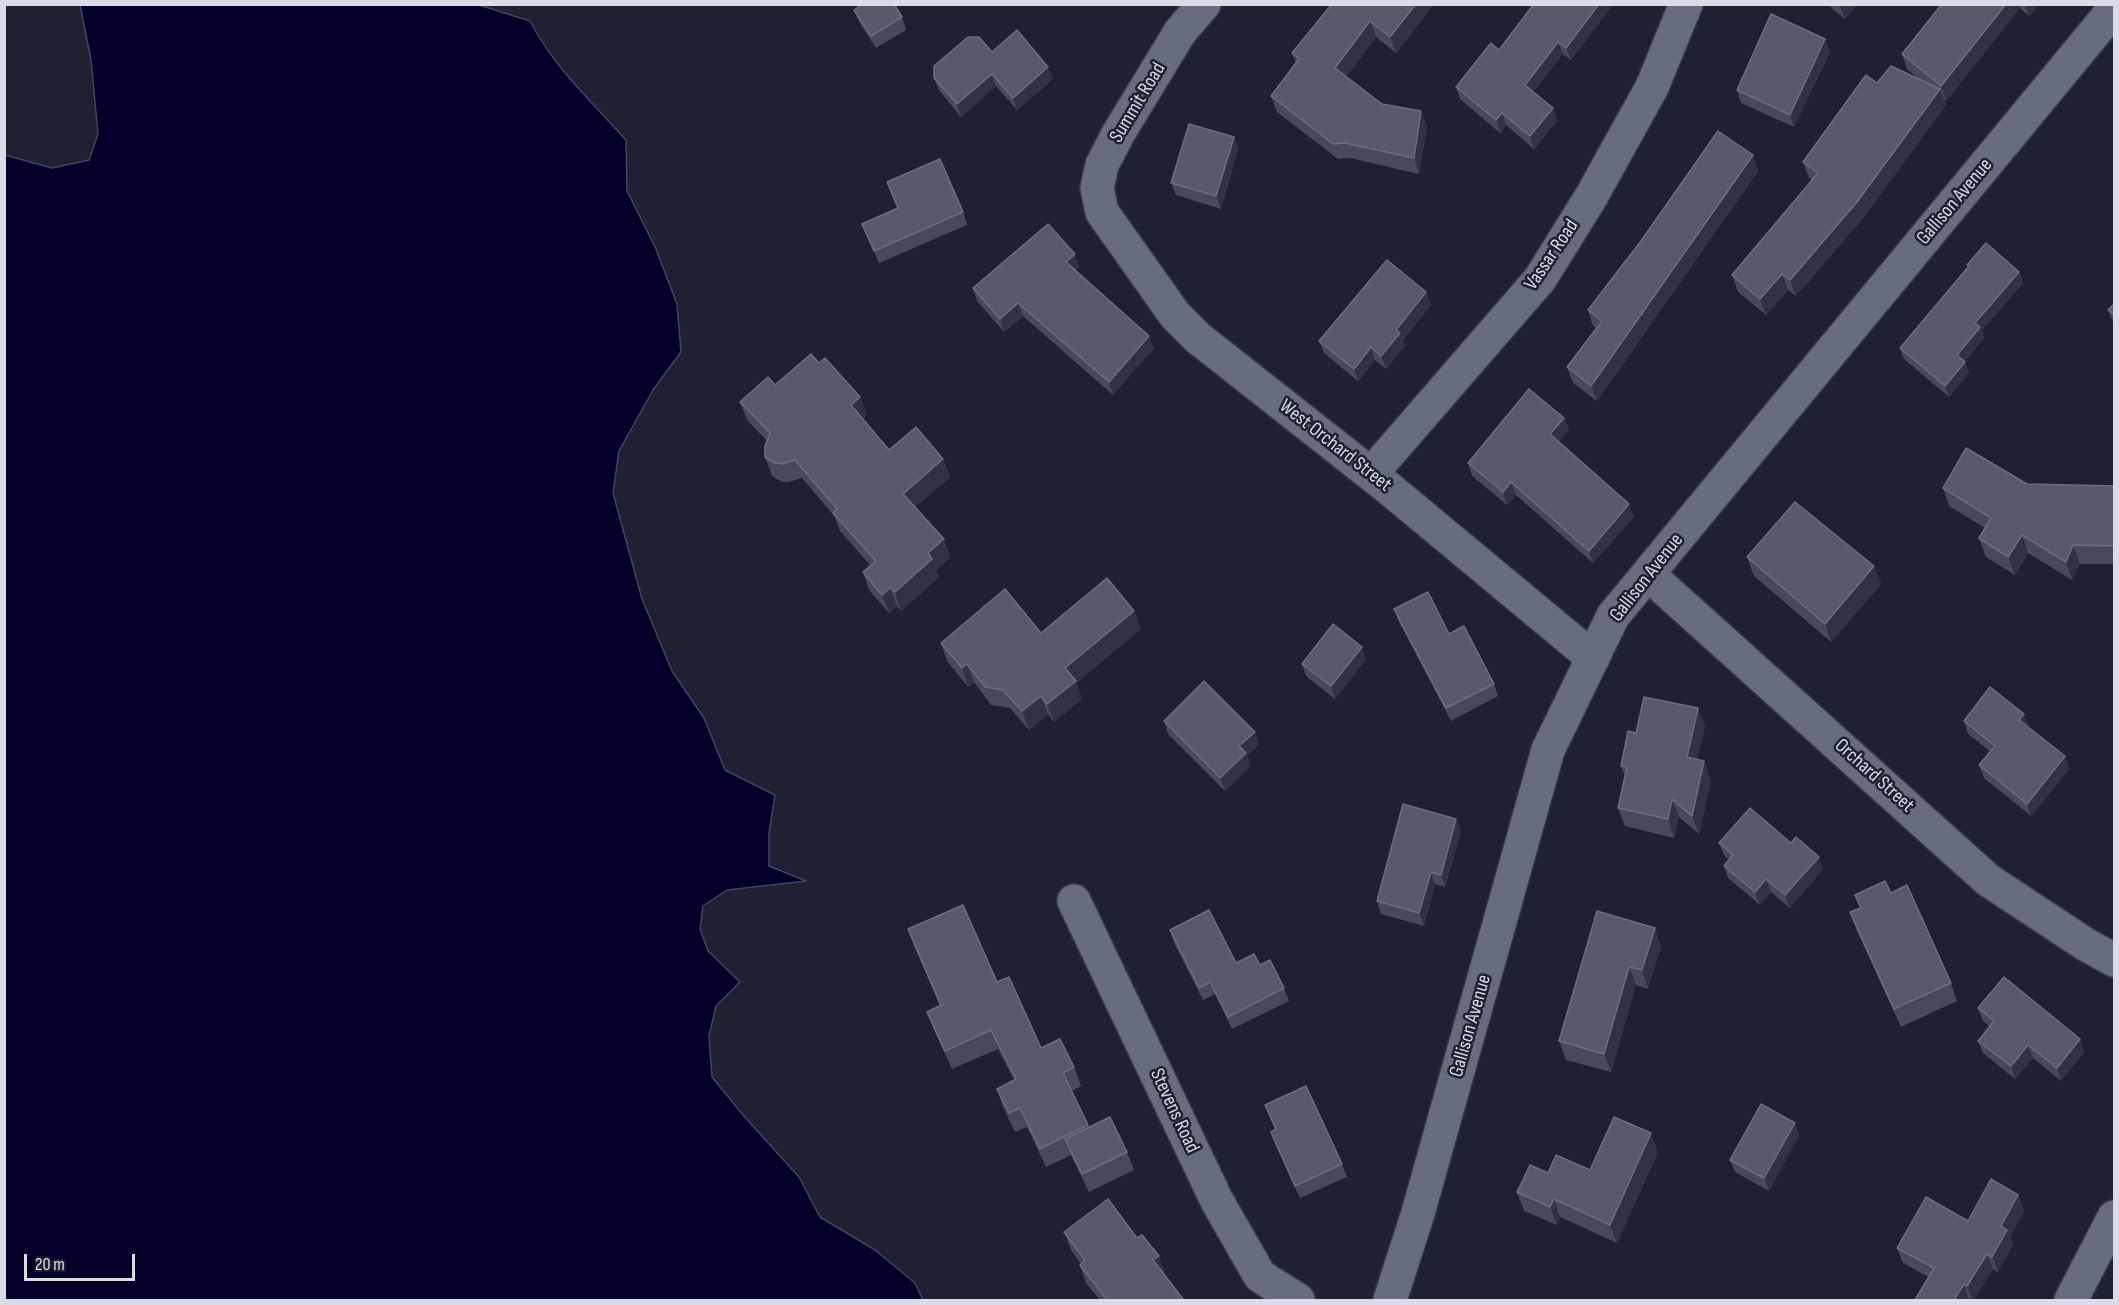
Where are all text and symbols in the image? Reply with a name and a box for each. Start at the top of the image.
street label: Summit Road [1105,59,1171,147]
street label: Gallison Avenue [1912,154,1998,250]
street label: Vassar Road [1520,215,1584,295]
street label: West Orchard Street [1274,395,1396,497]
street label: Gallison Avenue [1605,529,1689,627]
street label: Orchard Street [1829,734,1919,818]
street label: Gallison Avenue [1445,972,1497,1080]
street label: Stevens Road [1144,1065,1204,1157]
scale bar [27,1242,138,1280]
text: 20 m [35,1254,65,1275]

